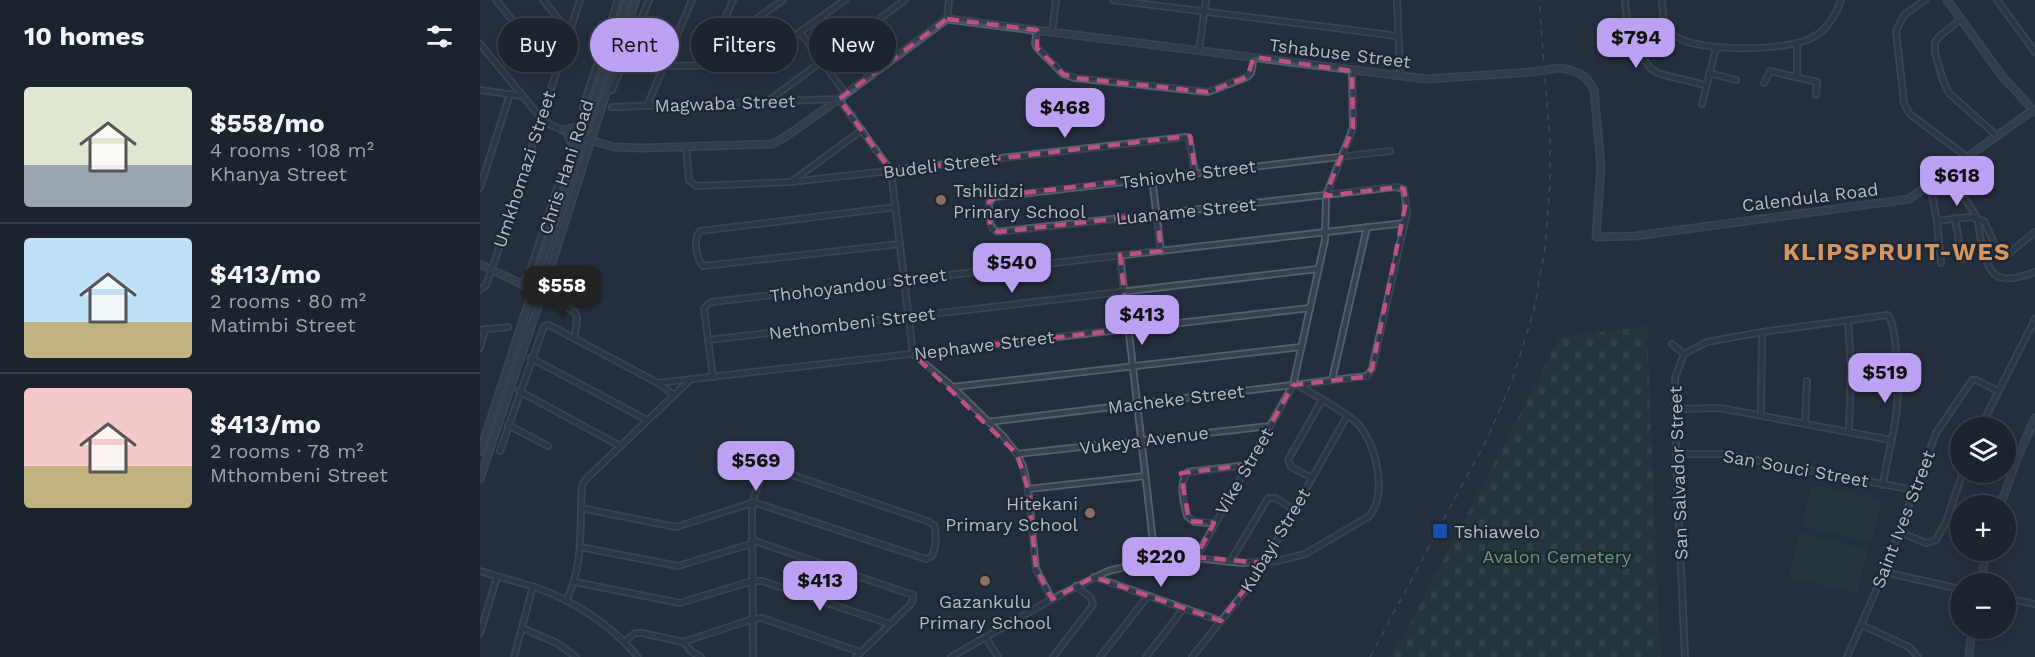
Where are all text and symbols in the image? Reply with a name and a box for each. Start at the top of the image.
chip: Buy [498,18,578,72]
chip: Rent [590,18,679,72]
chip: Filters [691,18,797,72]
chip: New [809,18,896,72]
pin: $794 [1600,18,1672,69]
icon: filters [423,20,456,53]
text: 10 homes [24,21,144,51]
text: $794 [1611,25,1661,49]
street label: Tshabuse Street [1268,34,1412,72]
street label: Umkhomazi Street [489,87,559,250]
pin: $468 [1029,88,1101,139]
street label: Magwaba Street [654,90,796,116]
text: $468 [1040,95,1090,119]
street label: Chris Hani Road [534,97,598,237]
text: $558/mo [210,108,325,138]
icon: home [72,111,144,183]
text: 4 rooms · 108 m² [210,138,374,162]
street label: Budeli Street [882,148,999,182]
street label: Tshiovhe Street [1119,155,1258,193]
pin: $618 [1921,156,1993,207]
text: Khanya Street [210,162,347,186]
text: $618 [1934,163,1980,187]
street label: Calendula Road [1741,178,1879,216]
place label: Tshilidzi Primary School [953,180,1086,222]
marker: Tshilidzi Primary School [934,193,948,207]
street label: Luaname Street [1115,193,1258,229]
district label: KLIPSPRUIT-WES [1783,238,2011,266]
pin: $540 [976,243,1048,294]
text: $540 [987,250,1037,274]
text: $413/mo [210,259,321,289]
icon: home [72,262,144,334]
street label: Thohoyandou Street [768,264,948,306]
pin: $558 [526,266,598,317]
text: $558 [538,273,586,297]
text: 2 rooms · 80 m² [210,289,366,313]
pin: $413 [1106,295,1178,346]
street label: Nethombeni Street [767,302,937,344]
text: $413 [1119,302,1165,326]
text: Matimbi Street [210,313,356,337]
street label: Nephawe Street [913,326,1056,364]
pin: $519 [1849,353,1921,404]
text: $519 [1862,360,1908,384]
street label: Macheke Street [1106,380,1246,418]
street label: San Salvador Street [1664,385,1692,560]
text: $413/mo [210,409,321,439]
icon: home [72,412,144,484]
map controls [1950,417,2016,639]
button: layers [1950,417,2016,483]
street label: Vukeya Avenue [1078,422,1210,458]
street label: Vike Street [1211,423,1278,518]
text: 2 rooms · 78 m² [210,439,364,463]
pin: $569 [720,441,792,492]
street label: San Souci Street [1722,445,1871,491]
street label: Saint Ives Street [1867,447,1939,591]
text: $569 [731,448,781,472]
text: Mthombeni Street [210,463,388,487]
street label: Kubayi Street [1236,484,1315,596]
place label: Hitekani Primary School [945,493,1078,535]
button: + [1950,495,2016,561]
marker: Hitekani Primary School [1083,506,1097,520]
place label: Tshiawelo [1454,521,1540,542]
marker: Tshiawelo [1431,522,1449,540]
pin: $220 [1125,537,1197,588]
text: $220 [1136,544,1186,568]
park label: Avalon Cemetery [1483,546,1632,567]
pin: $413 [784,561,856,612]
text: $413 [797,568,843,592]
button: − [1950,573,2016,639]
marker: Gazankulu Primary School [978,574,992,588]
place label: Gazankulu Primary School [919,591,1052,633]

